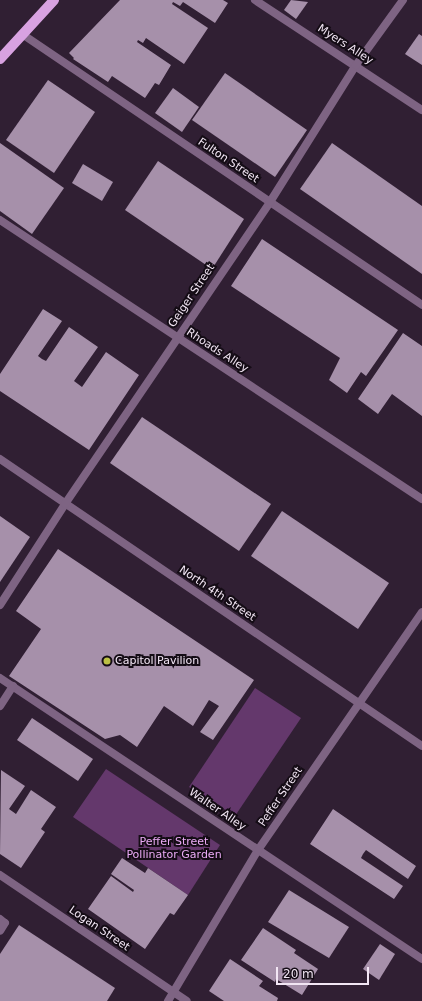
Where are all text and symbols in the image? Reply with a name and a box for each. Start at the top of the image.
street label: Myers Alley [315,22,375,68]
street label: Fulton Street [195,136,261,186]
street label: Geiger Street [166,262,218,330]
street label: Rhoads Alley [184,326,250,376]
street label: North 4th Street [176,564,258,624]
place label: Capitol Pavilion [115,654,199,668]
marker: Capitol Pavilion [102,656,112,666]
street label: Peffer Street [256,765,306,829]
street label: Walter Alley [186,786,248,834]
park label: Peffer Street Pollinator Garden [126,836,222,862]
street label: Logan Street [66,904,132,954]
scale bar [278,959,371,985]
text: 20 m [283,967,314,981]

